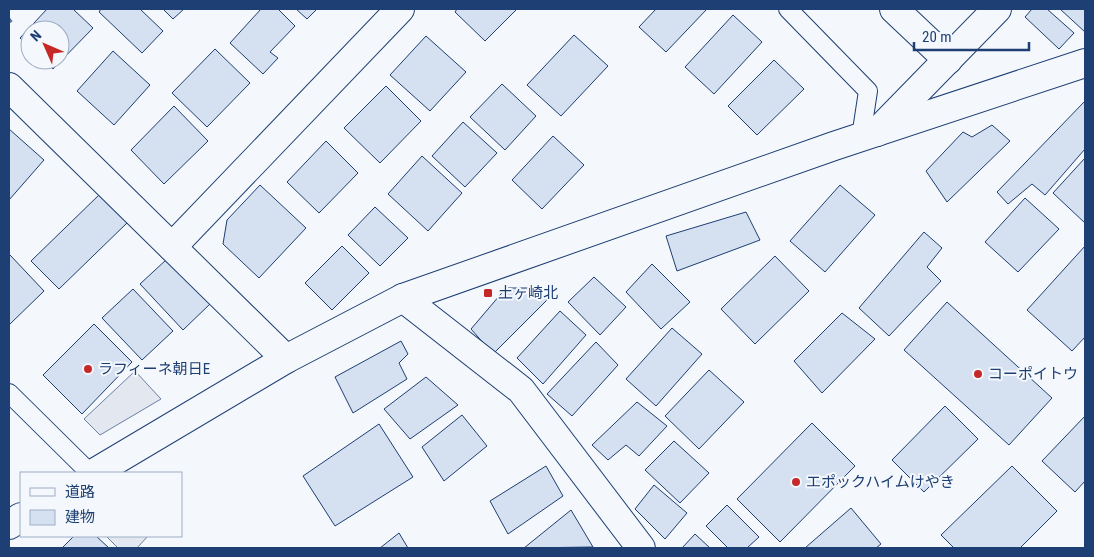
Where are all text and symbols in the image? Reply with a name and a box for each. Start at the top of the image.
north arrow [20,20,70,70]
scale bar [914,20,1029,52]
text: N [27,27,44,44]
text: 20 m [922,28,952,46]
place label: 土ヶ崎北 [498,284,558,302]
marker: 土ヶ崎北 [482,287,494,299]
place label: ラフィーネ朝日E [98,360,210,378]
marker: ラフィーネ朝日E [82,363,94,375]
place label: コーポイトウ [988,365,1078,383]
marker: コーポイトウ [972,368,984,380]
legend [20,472,182,537]
place label: エポックハイムけやき [806,473,955,491]
marker: エポックハイムけやき [790,476,802,488]
text: 道路 [65,483,95,501]
text: 建物 [65,508,95,526]

